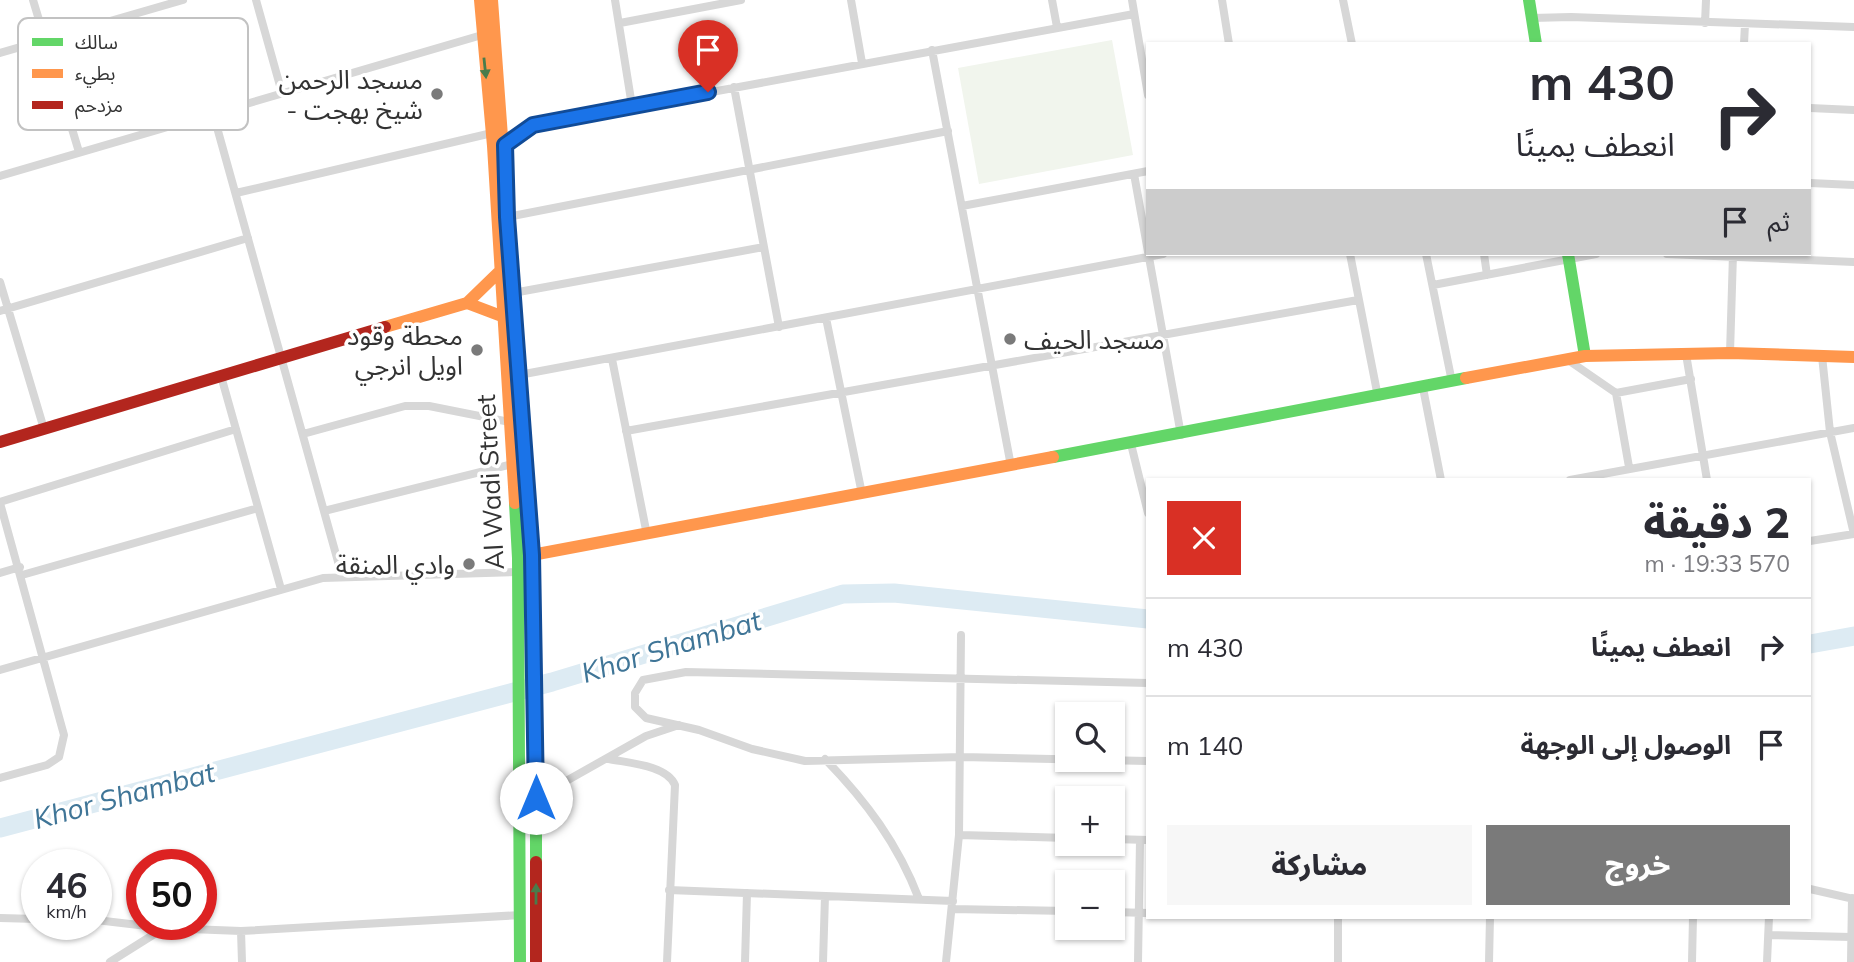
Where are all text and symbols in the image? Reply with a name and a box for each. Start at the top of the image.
legend [18,18,248,130]
pin [678,20,738,92]
text: سالك [75,30,118,54]
icon: arrive [689,31,727,69]
text: 430 m [1529,51,1675,112]
one-way arrow [480,57,491,79]
text: بطيء [75,61,115,88]
place label: مسجد الرحمن - شيخ بهجت [279,63,423,130]
icon: right [1699,70,1790,161]
marker: مسجد الرحمن - شيخ بهجت [429,86,445,102]
text: مزدحم [75,93,123,120]
text: انعطف يمينًا [1516,124,1675,164]
icon: arrive [1716,203,1754,241]
text: ثم [1768,205,1790,238]
place label: محطة وقود اويل انرجي [347,319,463,386]
place label: مسجد الحيف [1024,323,1165,356]
marker: مسجد الحيف [1002,331,1018,347]
marker: محطة وقود اويل انرجي [469,342,485,358]
street label: Al Wadi Street [469,393,511,571]
text: 2 دقيقة [1643,496,1790,549]
button: close [1167,501,1241,575]
place label: وادي المنقة [336,548,455,585]
text: 570 m · 19:33 [1645,549,1790,578]
marker: وادي المنقة [461,556,477,572]
water label: Khor Shambat [577,602,766,690]
icon: right [1752,628,1790,666]
text: انعطف يمينًا [1591,630,1731,663]
text: 430 m [1167,631,1243,664]
map controls [1055,702,1125,940]
button: search [1055,702,1125,772]
icon: arrive [1752,726,1790,764]
text: الوصول إلى الوجهة [1520,728,1731,761]
text: 140 m [1167,729,1243,762]
water label: Khor Shambat [30,754,220,836]
position arrow [499,761,573,835]
button: + [1055,786,1125,856]
button: مشاركة [1167,825,1472,905]
button: خروج [1486,825,1790,905]
speed limit sign: 50 [126,849,217,940]
text: 46 [45,863,88,907]
button: − [1055,870,1125,940]
one-way arrow [530,883,542,905]
text: km/h [46,900,87,923]

